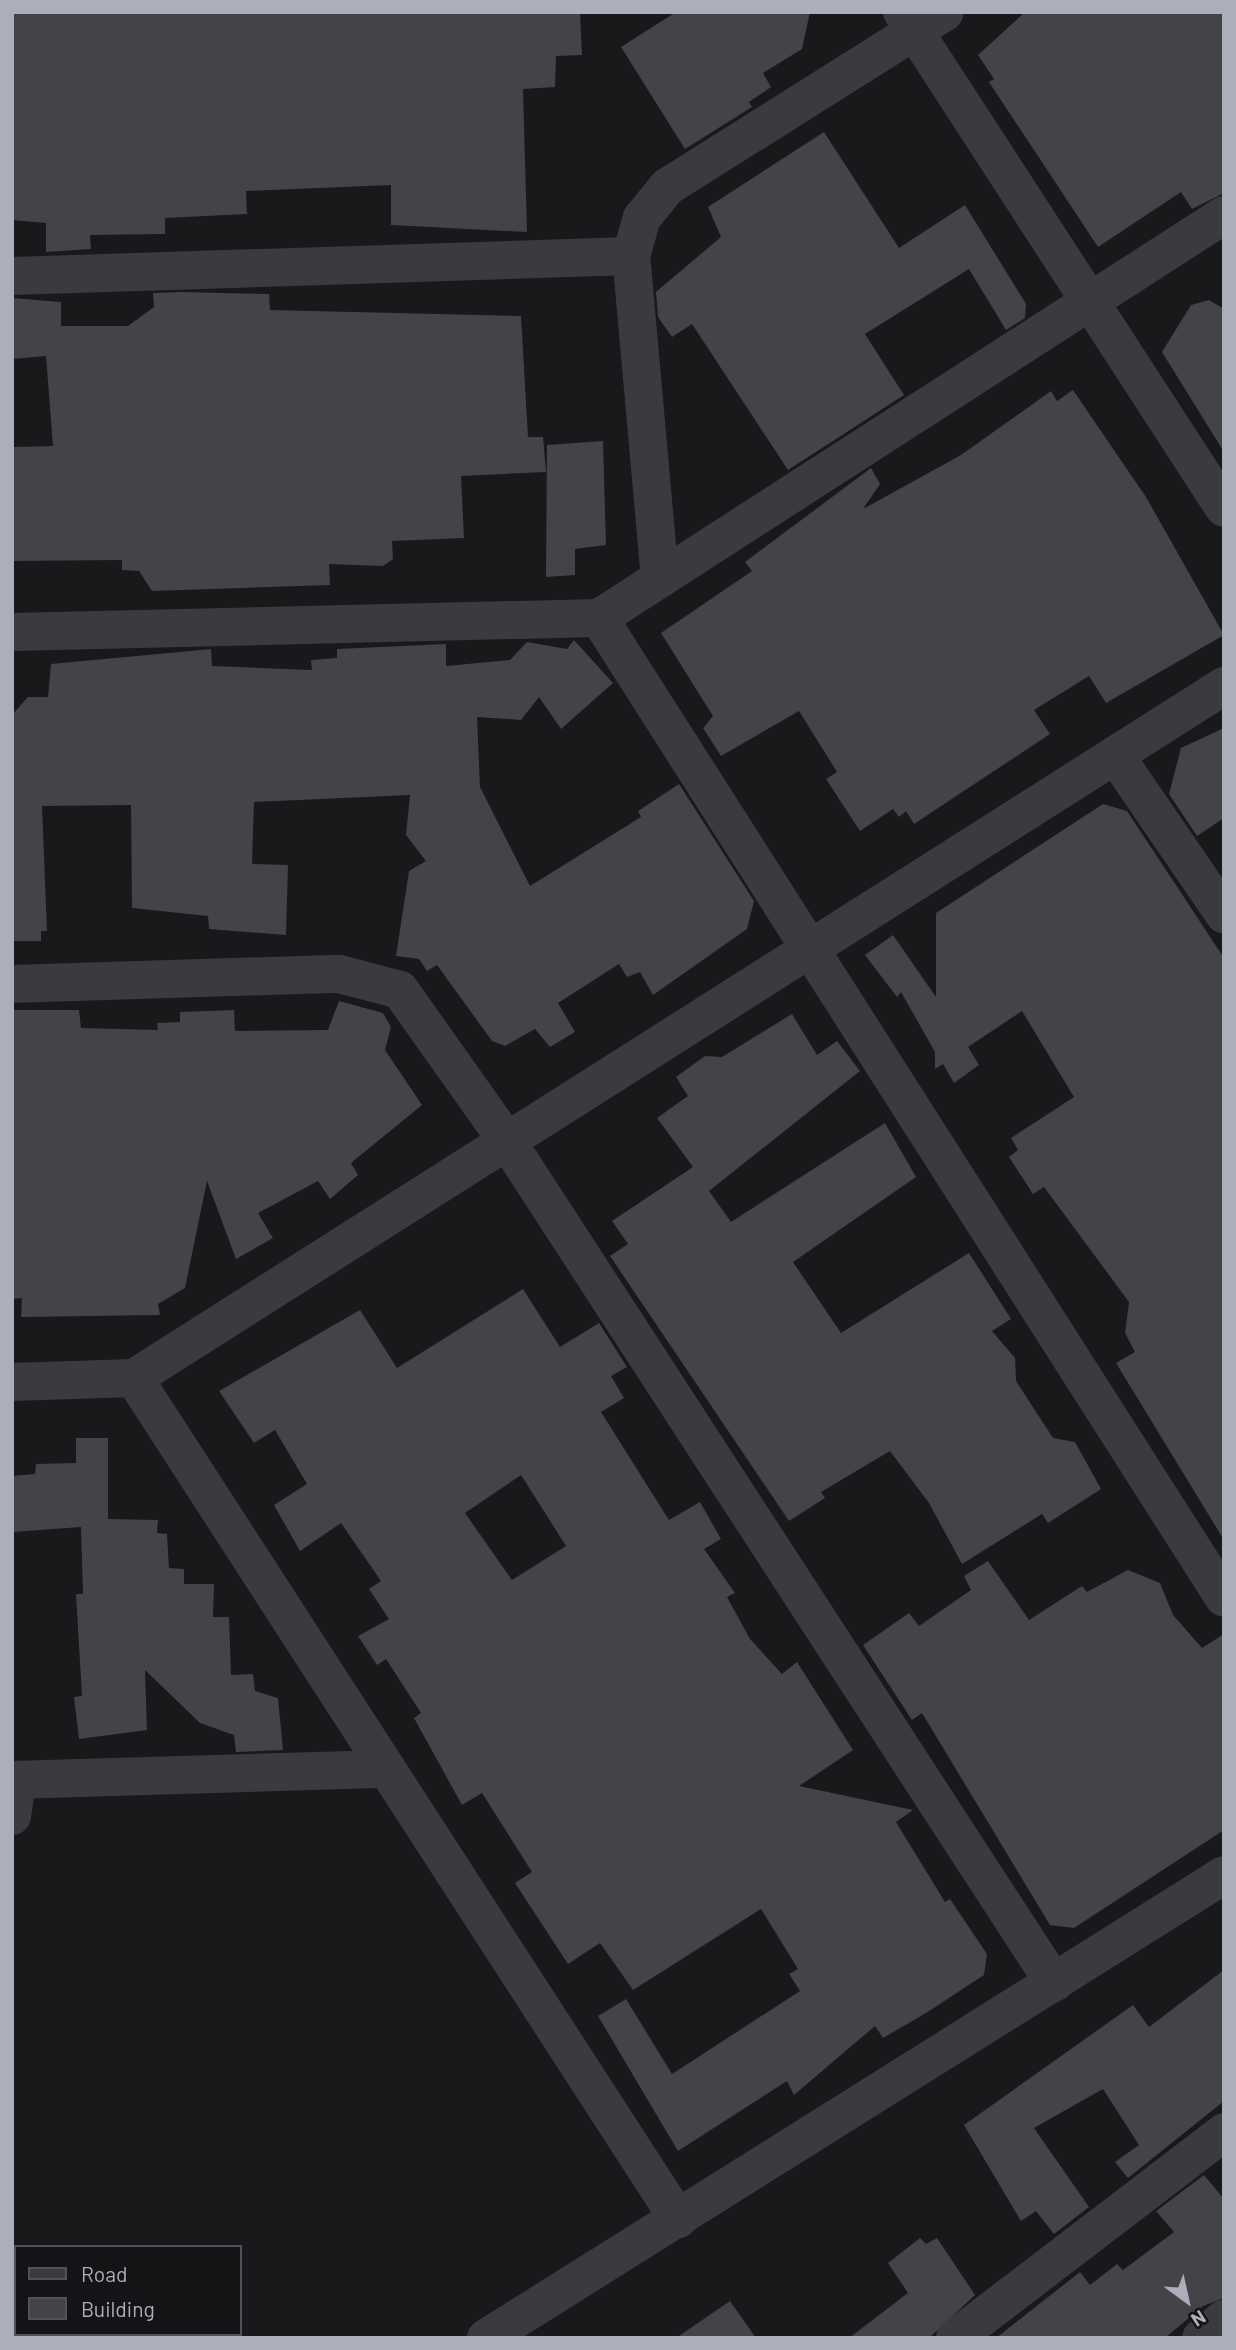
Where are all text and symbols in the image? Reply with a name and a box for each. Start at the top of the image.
legend [14,2245,242,2336]
text: Road [81,2261,127,2286]
north arrow [1152,2266,1222,2336]
text: Building [81,2296,155,2321]
text: N [1187,2306,1210,2332]

